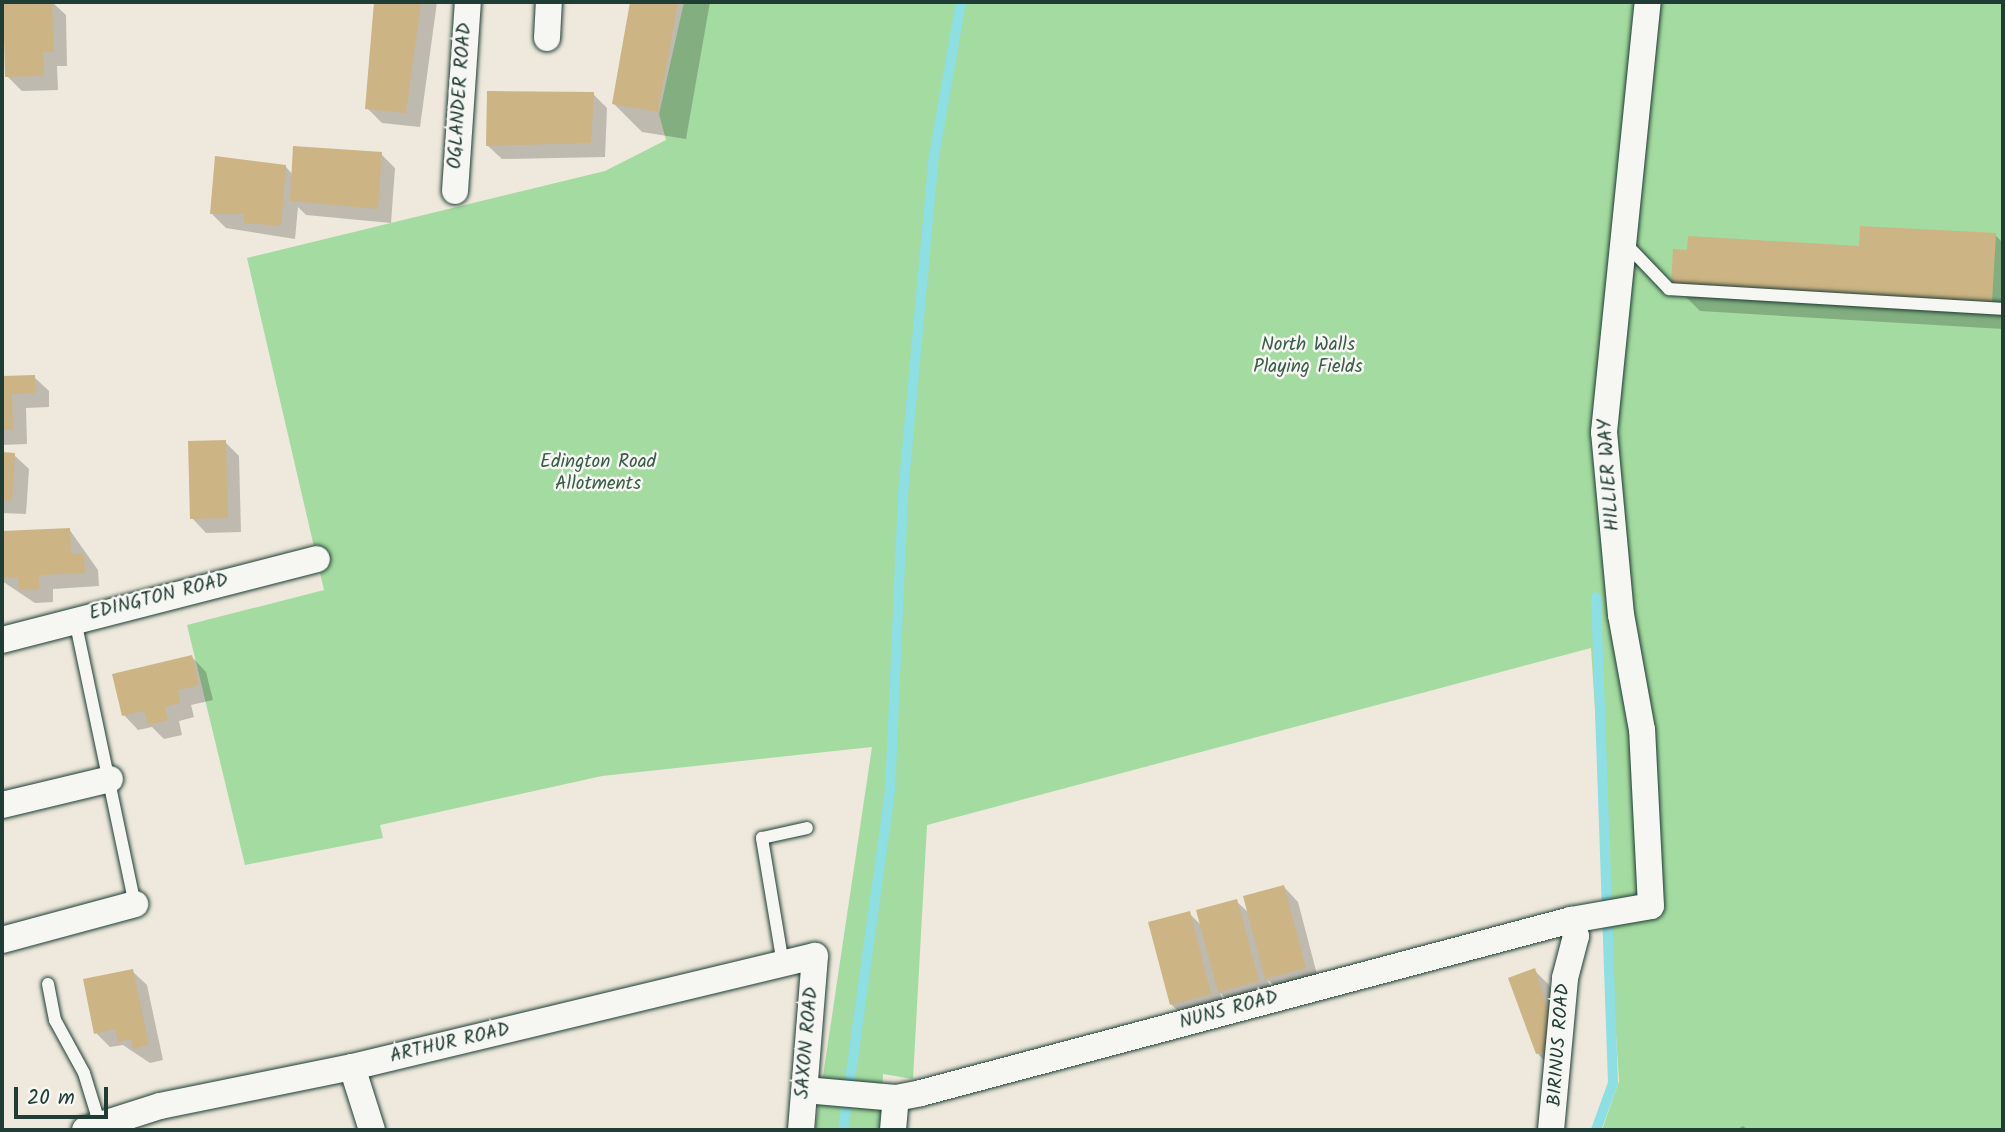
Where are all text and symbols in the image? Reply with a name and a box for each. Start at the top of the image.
street label: OGLANDER ROAD [445,22,477,170]
park label: North Walls Playing Fields [1253,335,1363,379]
street label: HILLIER WAY [1595,418,1625,532]
park label: Edington Road Allotments [540,452,656,496]
street label: EDINGTON ROAD [87,570,231,626]
street label: BIRINUS ROAD [1544,983,1576,1107]
street label: SAXON ROAD [792,986,824,1100]
street label: NUNS ROAD [1177,987,1281,1035]
street label: ARTHUR ROAD [388,1019,512,1069]
scale bar [18,1072,112,1116]
text: 20 m [27,1082,75,1115]

